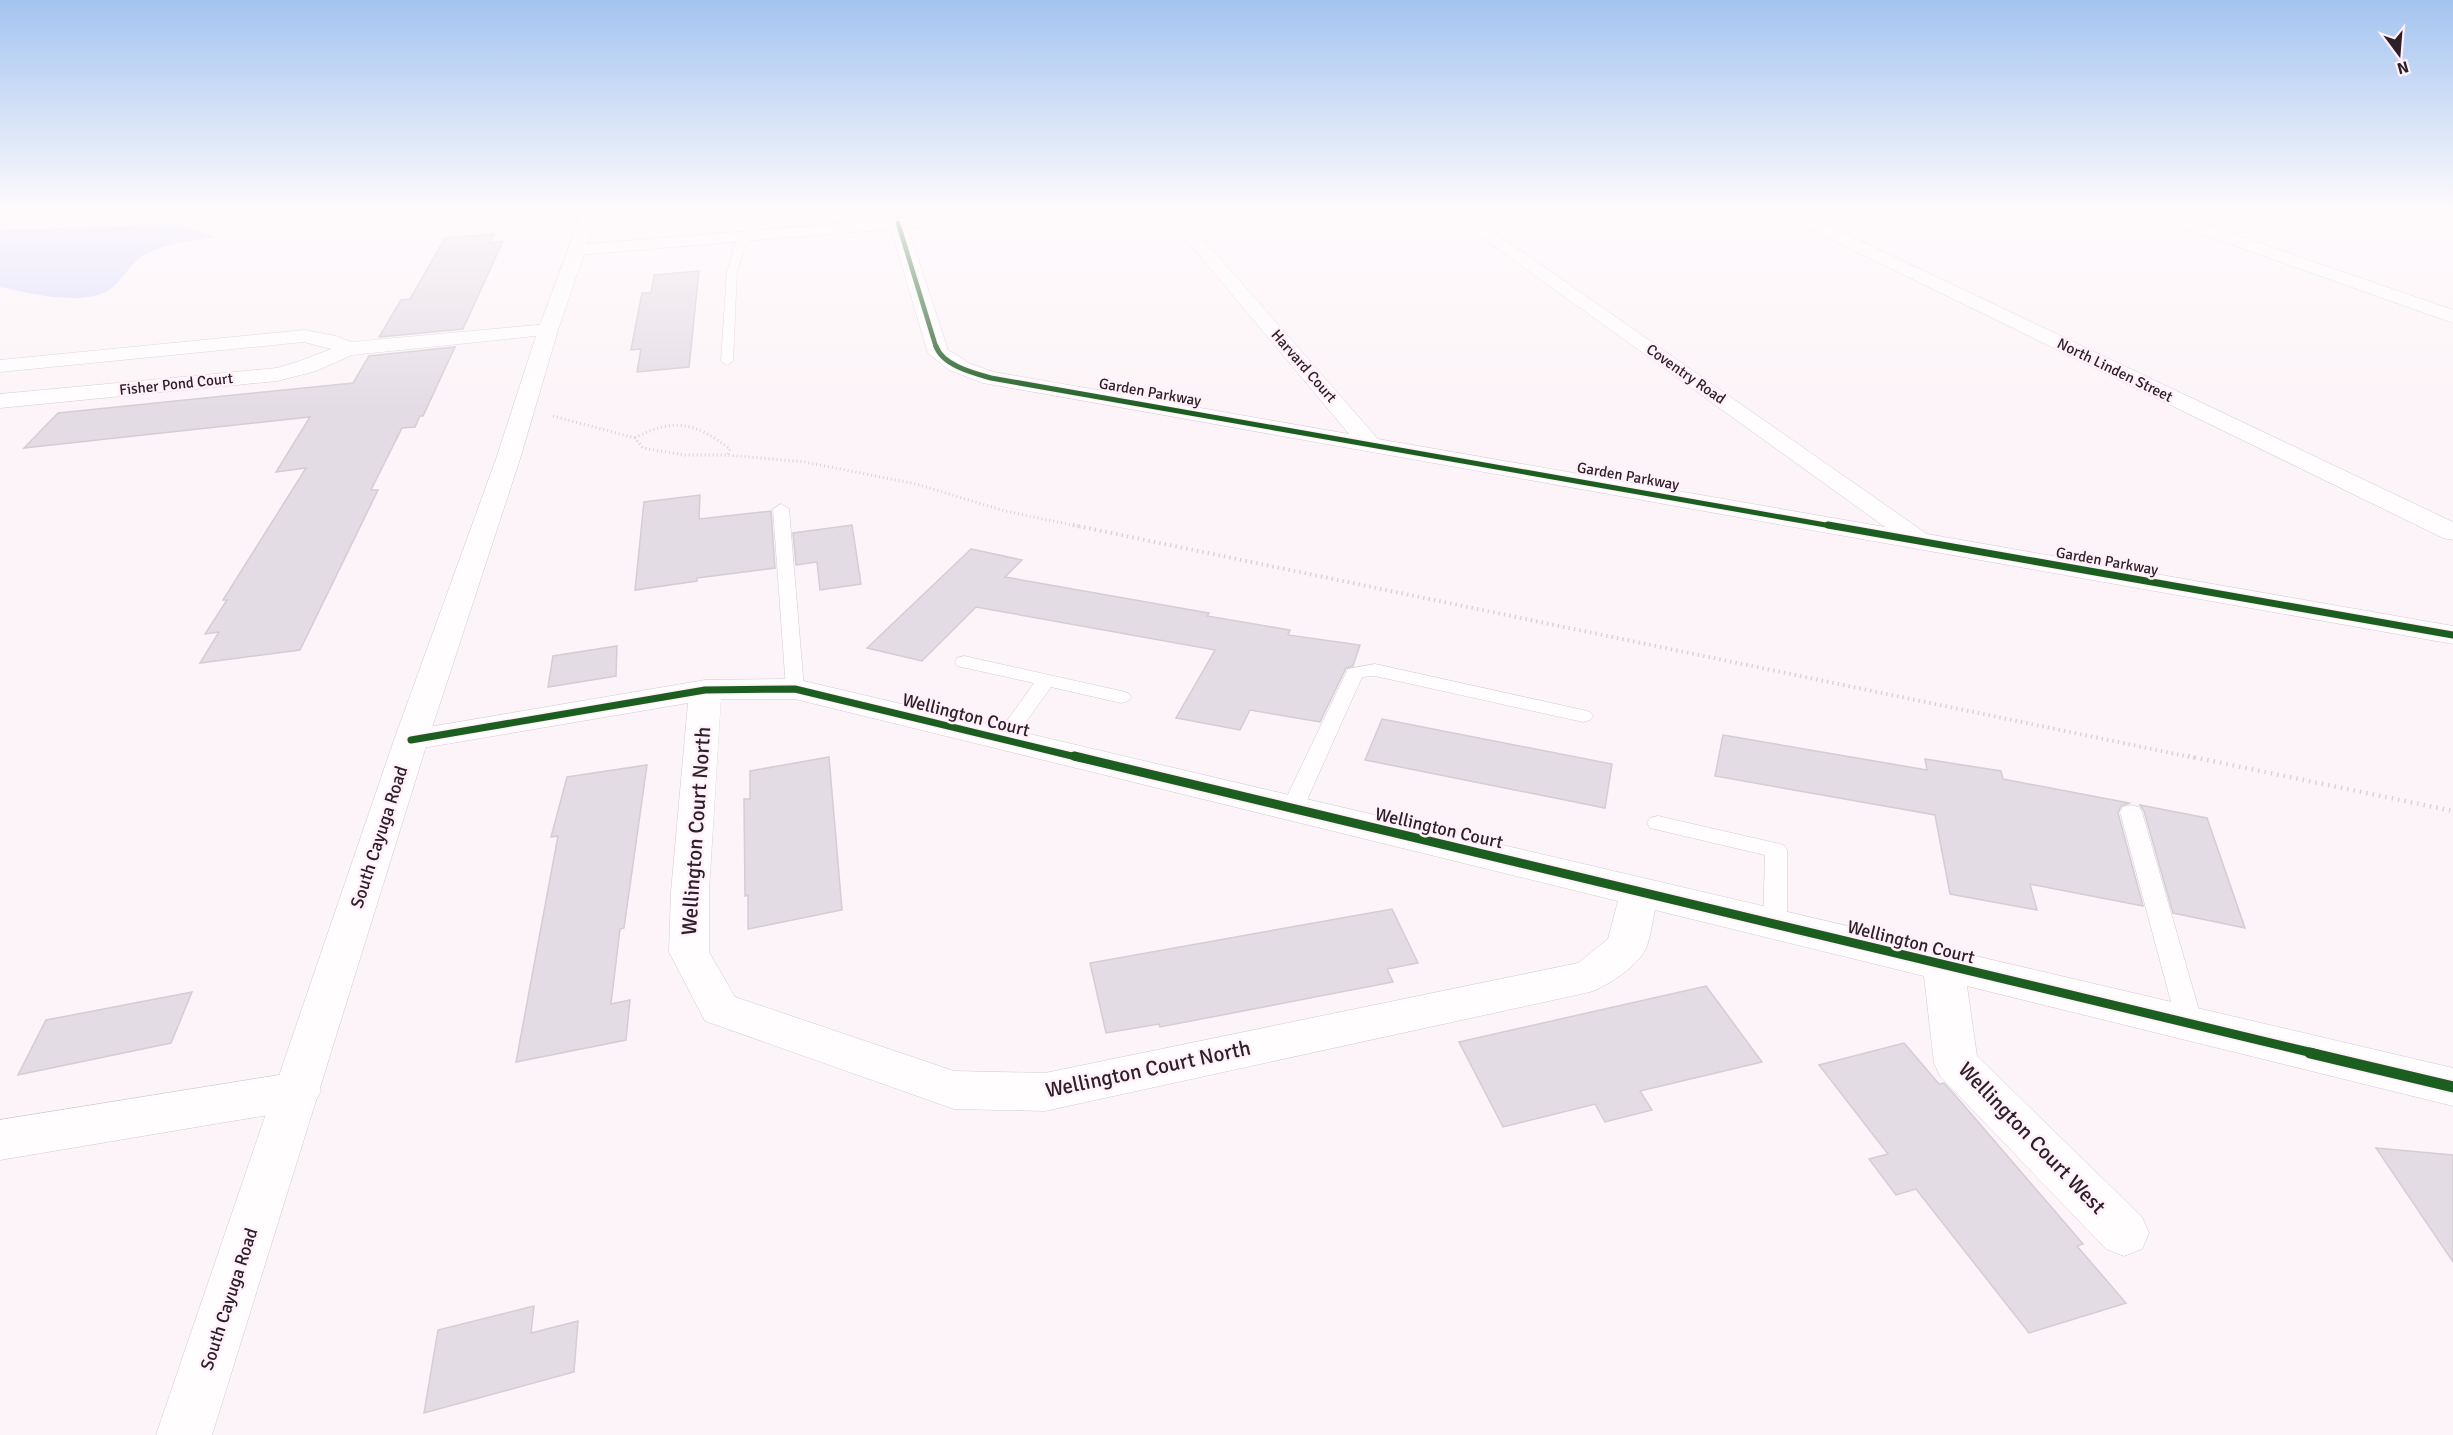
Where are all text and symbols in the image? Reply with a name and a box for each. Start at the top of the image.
north arrow [2369,24,2429,84]
text: N [2395,56,2411,79]
street label: Harvard Court [1267,326,1341,406]
street label: North Linden Street [2054,334,2176,406]
street label: Coventry Road [1643,340,1729,408]
street label: Fisher Pond Court [118,369,234,399]
street label: Garden Parkway [1097,374,1203,410]
street label: Garden Parkway [1575,458,1681,494]
street label: Garden Parkway [2054,543,2160,579]
street label: Wellington Court [900,689,1032,741]
street label: Wellington Court North [676,726,716,936]
street label: South Cayuga Road [346,763,412,911]
street label: Wellington Court [1373,803,1505,853]
street label: Wellington Court [1845,916,1977,968]
street label: Wellington Court North [1043,1035,1253,1103]
street label: Wellington Court West [1953,1057,2111,1219]
street label: South Cayuga Road [196,1225,262,1373]

